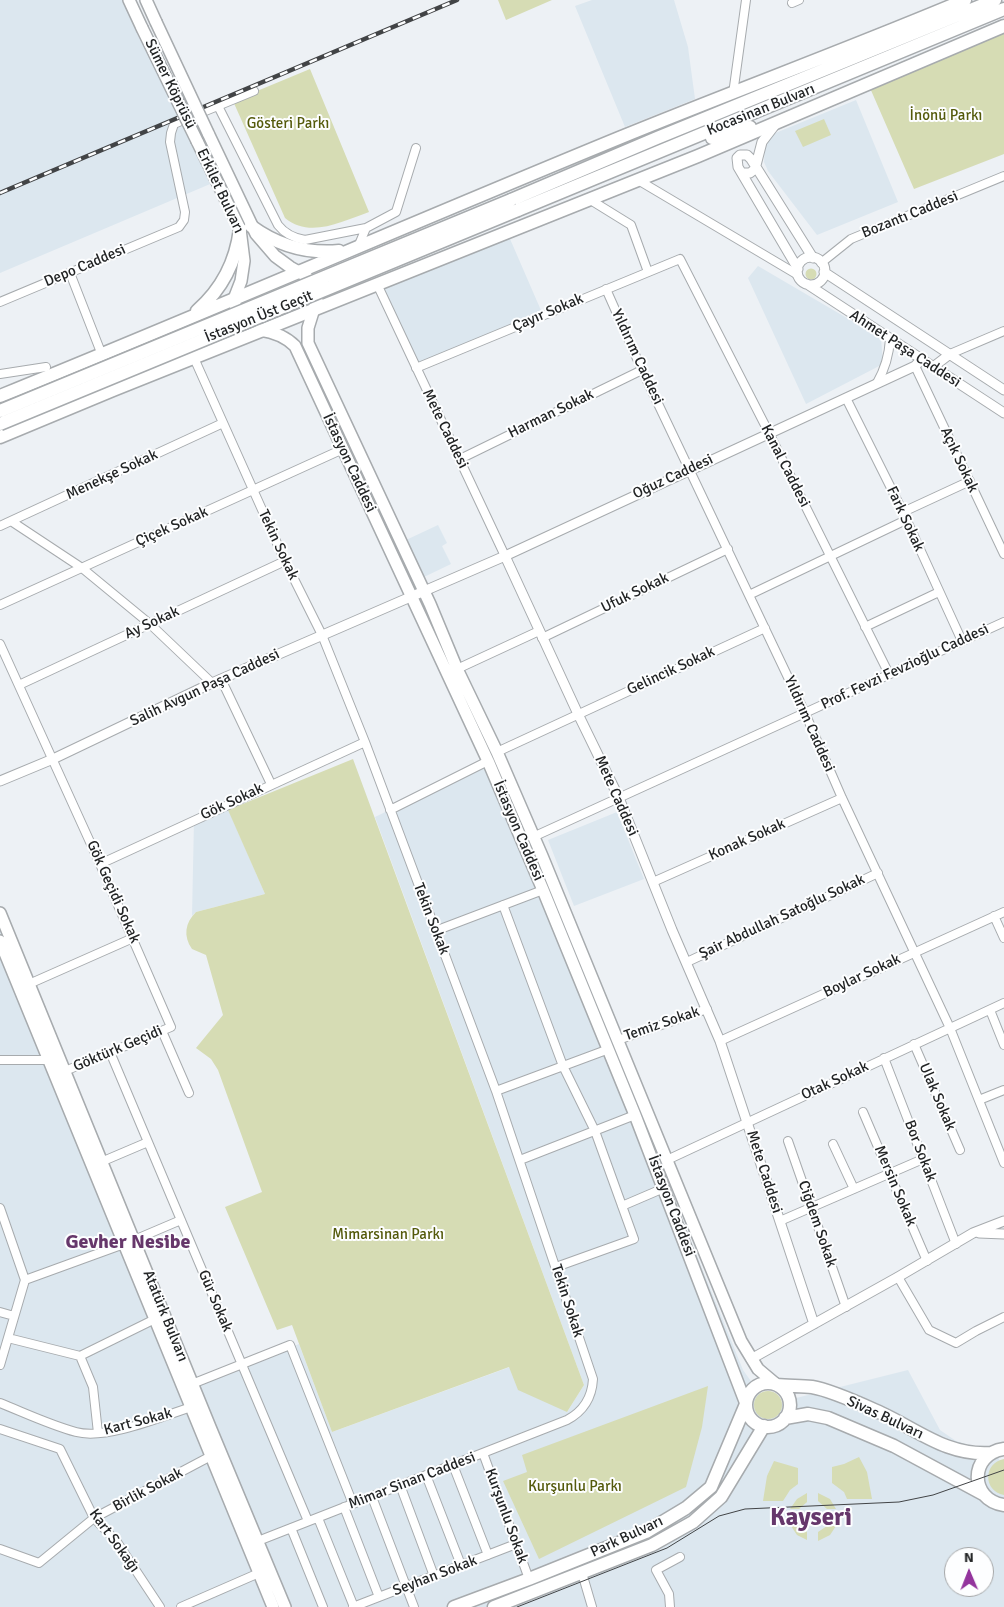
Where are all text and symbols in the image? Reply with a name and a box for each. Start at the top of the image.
street label: Sümer Köprüsü [140,36,200,132]
street label: Kocasinan Bulvarı [704,80,818,140]
park label: İnönü Parkı [910,107,982,125]
park label: Gösteri Parkı [247,115,329,133]
street label: Erkilet Bulvarı [192,146,248,236]
street label: Bozantı Caddesi [859,187,961,243]
street label: Depo Caddesi [42,241,128,291]
street label: İstasyon Üst Geçit [202,287,316,347]
street label: Çayır Sokak [510,290,586,336]
street label: Yıldırım Caddesi [607,306,667,408]
street label: Ahmet Paşa Caddesi [846,306,964,392]
street label: Mete Caddesi [418,386,472,472]
street label: Harman Sokak [505,386,597,442]
street label: İstasyon Caddesi [318,411,380,515]
street label: Kanal Caddesi [756,422,814,510]
street label: Açık Sokak [936,425,982,495]
street label: Menekşe Sokak [63,446,161,504]
street label: Oğuz Caddesi [630,451,716,503]
street label: Fark Sokak [882,483,928,555]
street label: Çiçek Sokak [133,503,211,551]
street label: Tekin Sokak [254,507,302,583]
street label: Ufuk Sokak [598,569,672,617]
street label: Ay Sokak [122,603,182,643]
street label: Prof. Fevzi Fevzioğlu Caddesi [818,620,992,714]
street label: Gelincik Sokak [624,643,718,699]
street label: Salih Avgun Paşa Caddesi [127,645,283,731]
street label: Yıldırım Caddesi [780,673,838,775]
street label: Mete Caddesi [590,753,642,839]
street label: İstasyon Caddesi [489,778,547,884]
street label: Gök Sokak [198,780,266,824]
street label: Konak Sokak [706,815,788,865]
street label: Gök Geçidi Sokak [82,838,144,946]
street label: Şair Abdullah Satoğlu Sokak [696,871,868,963]
street label: Tekin Sokak [409,881,453,957]
street label: Boylar Sokak [820,950,904,1002]
street label: Temiz Sokak [622,1003,702,1045]
street label: Göktürk Geçidi [71,1022,165,1076]
street label: Otak Sokak [798,1058,872,1104]
street label: Ulak Sokak [915,1060,959,1134]
street label: Bor Sokak [900,1118,940,1184]
street label: Mete Caddesi [742,1128,786,1216]
street label: Mersin Sokak [870,1143,920,1229]
street label: İstasyon Caddesi [643,1153,699,1259]
street label: Ciğdem Sokak [794,1178,840,1270]
park label: Mimarsinan Parkı [332,1226,444,1244]
district label: Gevher Nesibe [66,1231,190,1255]
street label: Tekin Sokak [547,1262,587,1340]
street label: Gür Sokak [194,1267,236,1335]
street label: Atatürk Bulvarı [138,1268,192,1364]
street label: Sivas Bulvarı [844,1392,926,1444]
street label: Kart Sokak [102,1404,174,1440]
street label: Mimar Sinan Caddesi [346,1448,478,1514]
street label: Birlik Sokak [110,1464,186,1516]
street label: Kurşunlu Sokak [480,1466,532,1566]
park label: Kurşunlu Parkı [528,1478,622,1496]
district label: Kayseri [770,1503,852,1533]
street label: Kart Sokağı [85,1506,143,1576]
street label: Park Bulvarı [588,1512,666,1562]
north arrow [944,1547,994,1597]
text: N [964,1549,974,1566]
street label: Seyhan Sokak [390,1552,480,1600]

